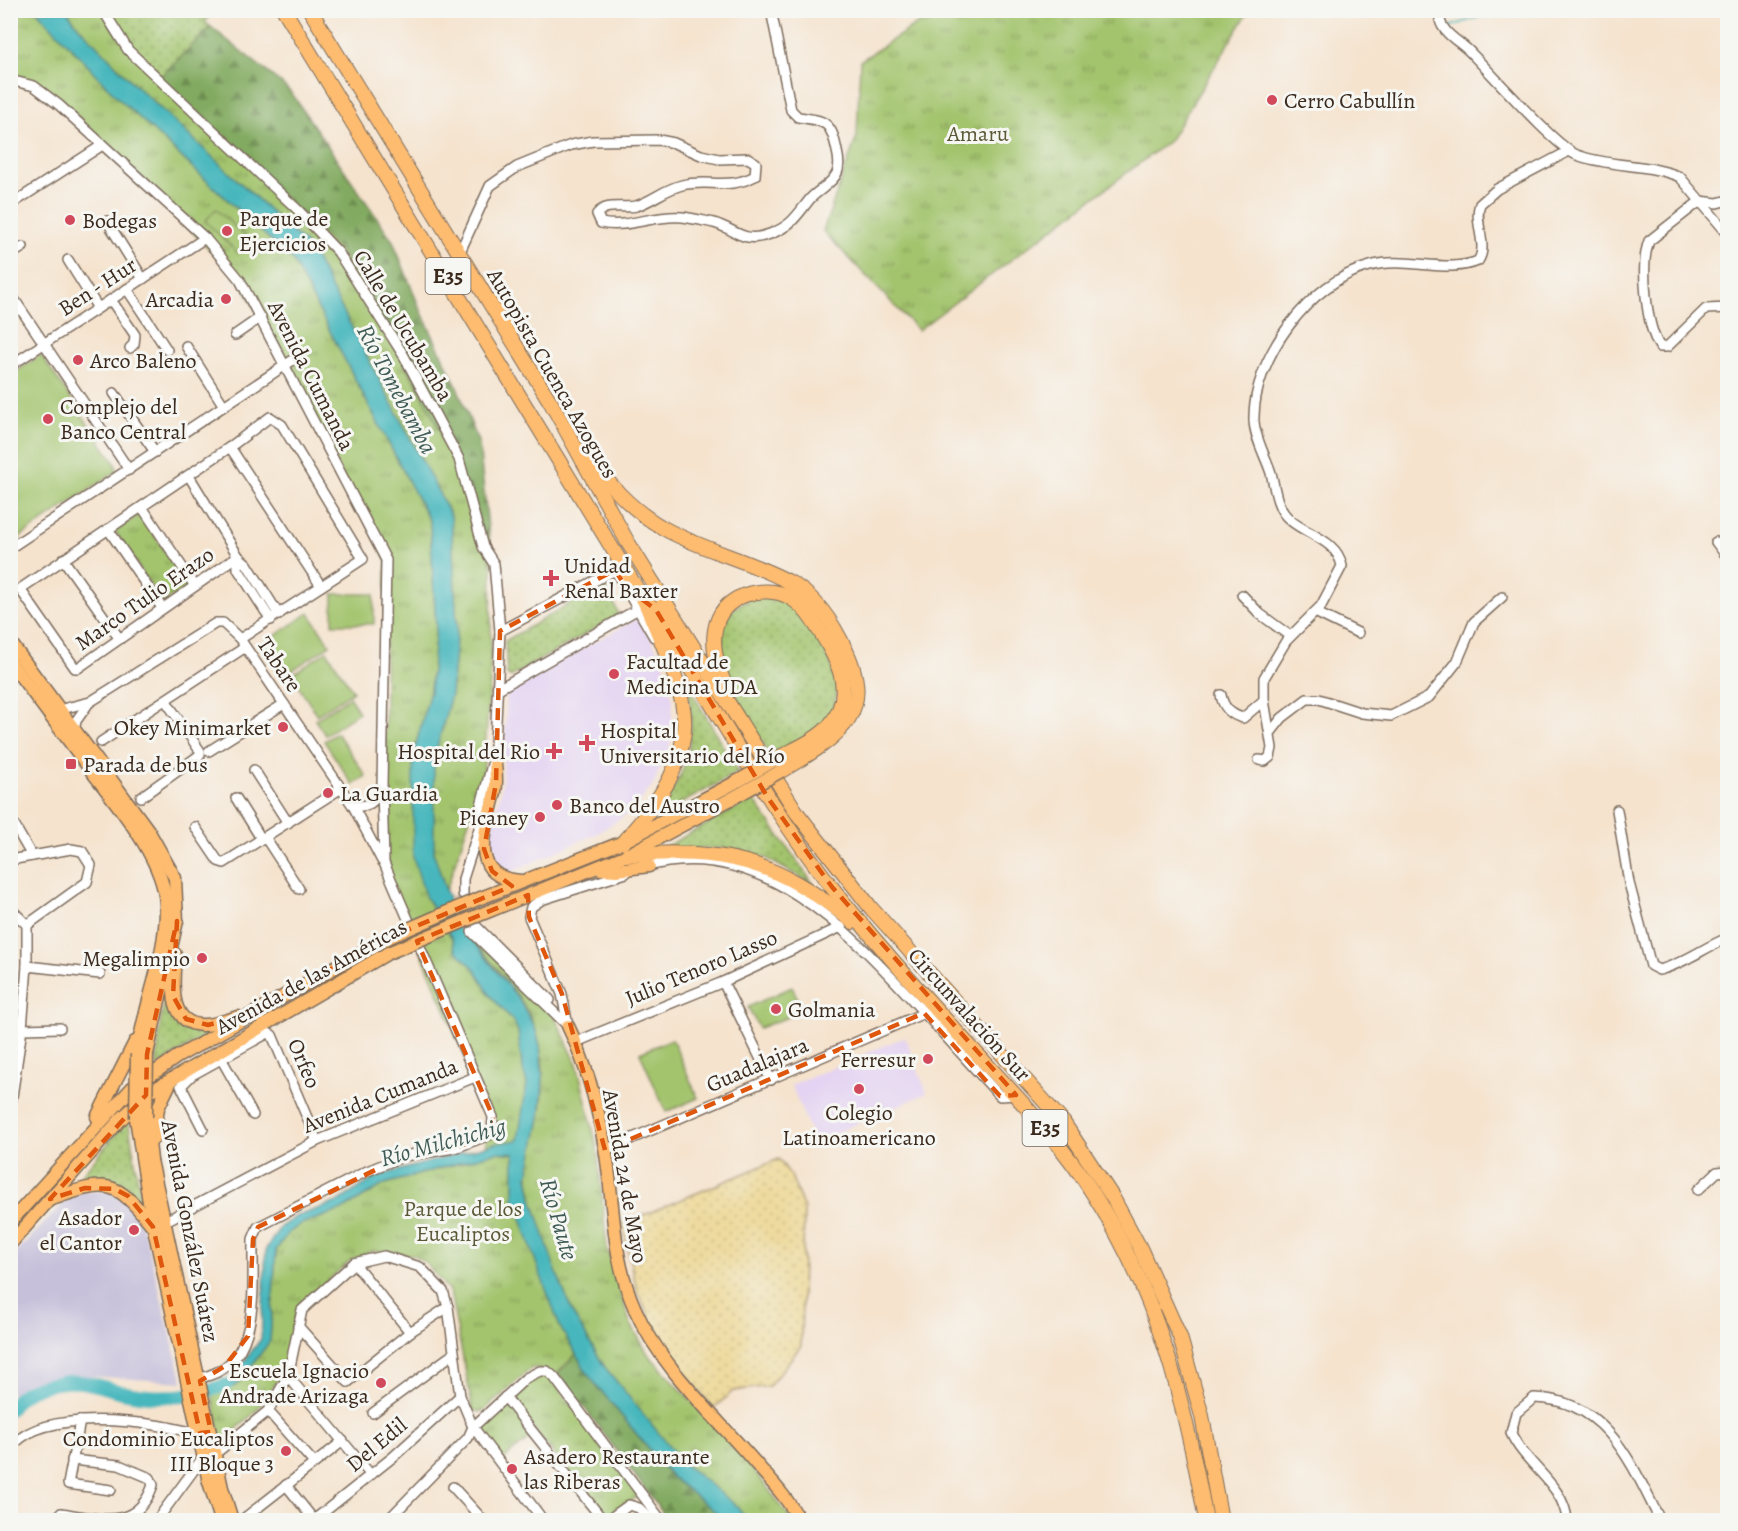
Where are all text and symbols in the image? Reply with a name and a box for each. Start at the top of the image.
place label: Cerro Cabullín [1284,86,1415,116]
marker: Cerro Cabullín [1265,93,1279,107]
park label: Amaru [946,119,1009,149]
place label: Parque de Ejercicios [239,204,328,259]
place label: Bodegas [82,206,157,236]
marker: Bodegas [63,213,77,227]
marker: Parque de Ejercicios [220,224,234,238]
street label: Calle de Ucubamba [346,244,461,407]
street label: Ben - Hur [52,250,143,323]
road number: E35 [426,258,470,294]
street label: Autopista Cuenca Azogues [479,262,625,484]
place label: Arcadia [145,285,215,315]
marker: Arcadia [219,292,233,306]
street label: Avenida Cumanda [260,294,362,456]
water label: Río Tomebamba [349,319,445,459]
place label: Arco Baleno [89,346,197,376]
marker: Arco Baleno [71,353,85,367]
place label: Complejo del Banco Central [60,392,186,447]
marker: Complejo del Banco Central [41,412,55,426]
street label: Marco Tulio Erazo [69,540,220,658]
place label: Unidad Renal Baxter [564,551,678,606]
marker: Unidad Renal Baxter [542,569,560,587]
street label: Tabare [250,631,309,698]
place label: Facultad de Medicina UDA [626,647,758,702]
marker: Facultad de Medicina UDA [607,667,621,681]
place label: Okey Minimarket [114,713,271,743]
place label: Hospital Universitario del Río [600,716,785,771]
marker: Okey Minimarket [276,720,290,734]
marker: Hospital Universitario del Río [578,734,596,752]
place label: Hospital del Rio [397,737,540,767]
marker: Hospital del Rio [545,742,563,760]
place label: Parada de bus [83,750,208,780]
marker: Parada de bus [64,757,78,771]
place label: La Guardia [340,779,439,809]
marker: La Guardia [321,786,335,800]
place label: Banco del Austro [569,791,720,821]
marker: Banco del Austro [550,798,564,812]
place label: Picaney [459,803,528,833]
marker: Picaney [533,810,547,824]
street label: Avenida de las Américas [209,912,413,1043]
street label: Julio Tenoro Lasso [621,922,782,1013]
street label: Circunvalación Sur [901,941,1038,1088]
place label: Megalimpio [83,944,190,974]
marker: Megalimpio [195,951,209,965]
place label: Golmania [788,995,876,1025]
marker: Golmania [769,1002,783,1016]
street label: Guadalajara [702,1030,814,1100]
street label: Orfeo [280,1034,328,1093]
place label: Ferresur [840,1045,916,1075]
street label: Avenida Cumanda [297,1051,463,1141]
marker: Ferresur [921,1052,935,1066]
marker: Colegio Latinoamericano [852,1082,866,1096]
street label: Avenida 24 de Mayo [595,1086,655,1265]
place label: Colegio Latinoamericano [782,1098,936,1153]
water label: Río Milchichig [377,1110,510,1174]
road number: E35 [1022,1110,1068,1146]
street label: Avenida González Suárez [154,1117,226,1345]
water label: Río Paute [532,1174,586,1264]
park label: Parque de los Eucaliptos [404,1194,522,1249]
place label: Asador el Cantor [40,1203,122,1258]
marker: Asador el Cantor [127,1223,141,1237]
place label: Escuela Ignacio Andrade Arizaga [219,1356,370,1411]
marker: Escuela Ignacio Andrade Arizaga [374,1376,388,1390]
street label: Del Edil [340,1410,413,1479]
place label: Condominio Eucaliptos III Bloque 3 [63,1424,274,1479]
place label: Asadero Restaurante las Riberas [523,1442,710,1497]
marker: Condominio Eucaliptos III Bloque 3 [279,1444,293,1458]
marker: Asadero Restaurante las Riberas [505,1462,519,1476]

